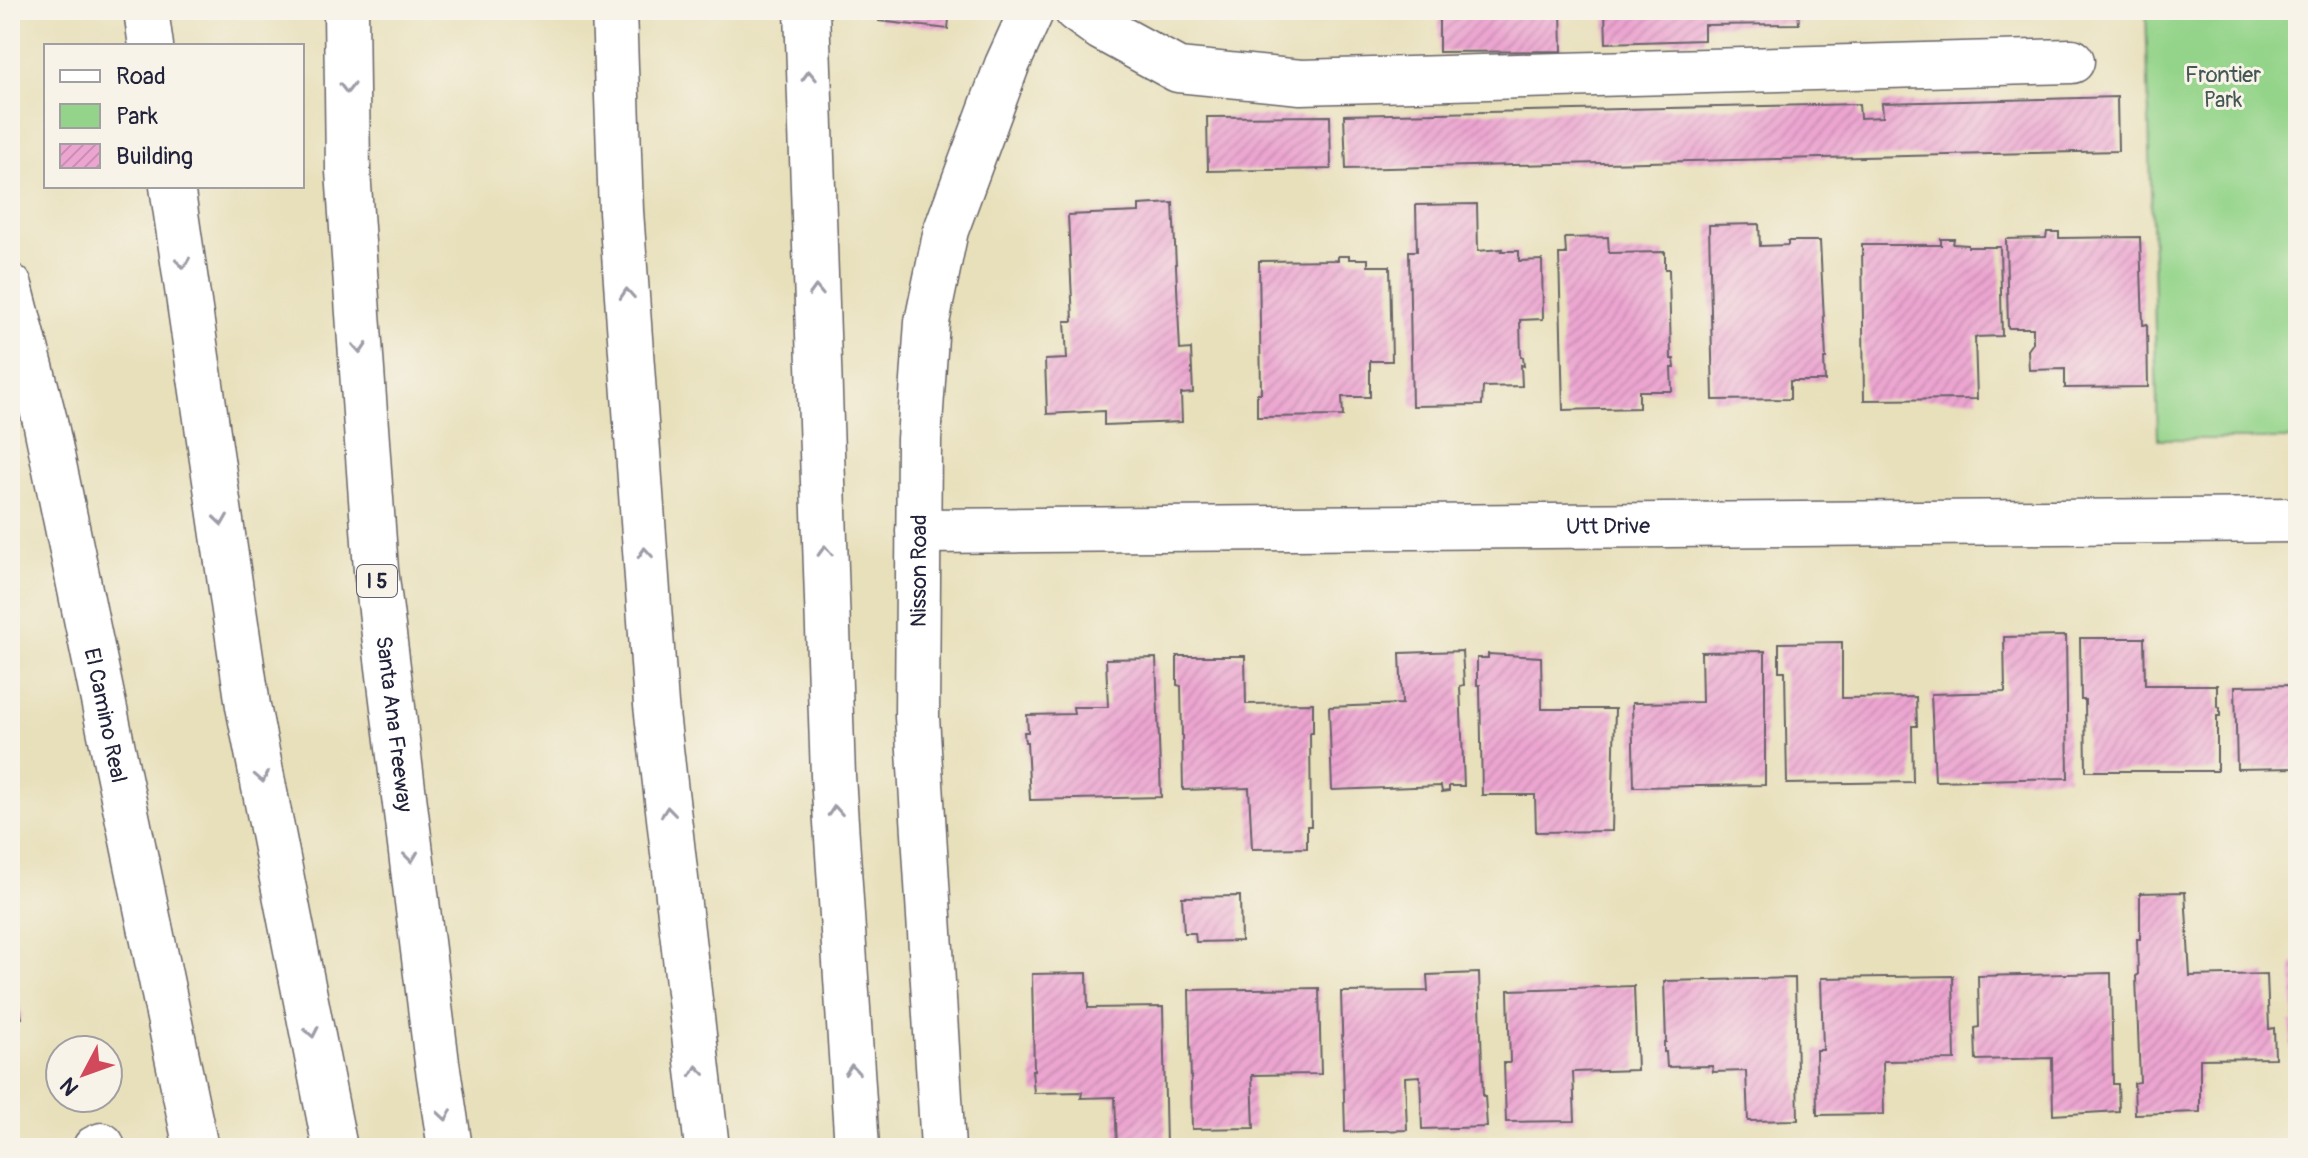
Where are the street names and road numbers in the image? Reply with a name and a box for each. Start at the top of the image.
street label: Utt Drive [1566,512,1650,541]
street label: Nisson Road [905,514,933,627]
road number: I 5 [357,565,397,597]
street label: Santa Ana Freeway [369,634,419,814]
street label: El Camino Real [77,645,133,785]

